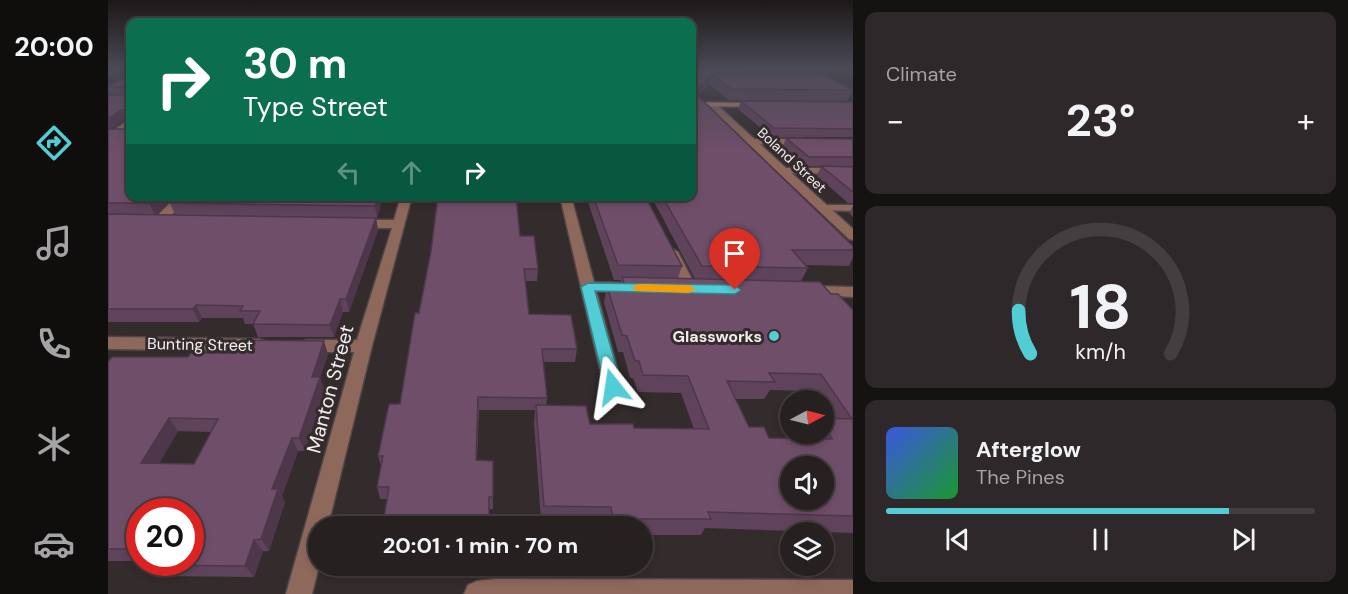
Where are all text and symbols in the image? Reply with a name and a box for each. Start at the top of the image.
text: 20:00 [14,29,94,64]
text: 30 m [243,36,347,91]
icon: right [144,42,222,120]
text: Climate [886,61,957,87]
text: Type Street [243,89,388,124]
text: 23° [1066,91,1135,150]
text: − [886,99,904,142]
text: + [1297,99,1315,142]
icon: directions [33,122,75,164]
street label: Boland Street [754,124,830,196]
icon: left [332,156,365,189]
icon: ahead [395,156,428,189]
icon: right [458,156,491,189]
icon: music [33,222,75,264]
pin [709,228,760,290]
icon: arrive [718,237,751,270]
text: 18 [1069,266,1132,347]
street label: Manton Street [300,322,360,456]
icon: phone [33,323,75,365]
place label: Glassworks [673,326,762,347]
marker: Glassworks [767,329,781,343]
street label: Bunting Street [147,333,253,356]
text: km/h [1075,338,1126,366]
position arrow [581,355,645,419]
north arrow [780,390,834,444]
map controls [780,390,834,576]
icon: climate [33,423,75,465]
text: Afterglow [976,435,1081,464]
button: sound [780,456,834,510]
text: The Pines [976,464,1065,490]
speed limit sign: 20 [126,498,204,576]
button: layers [780,522,834,576]
icon: car [33,523,75,565]
icon: previous [941,523,974,556]
icon: pause [1084,523,1117,556]
icon: next [1227,523,1260,556]
text: 20:01 · 1 min · 70 m [383,531,578,560]

